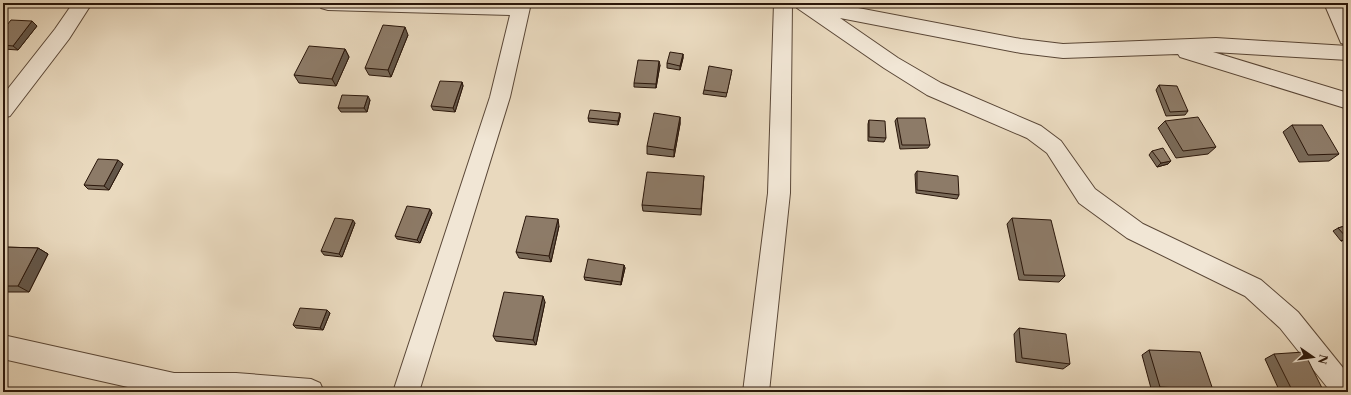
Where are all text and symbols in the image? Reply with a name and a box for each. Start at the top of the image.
north arrow [1293,337,1333,377]
text: N [1315,353,1331,366]

